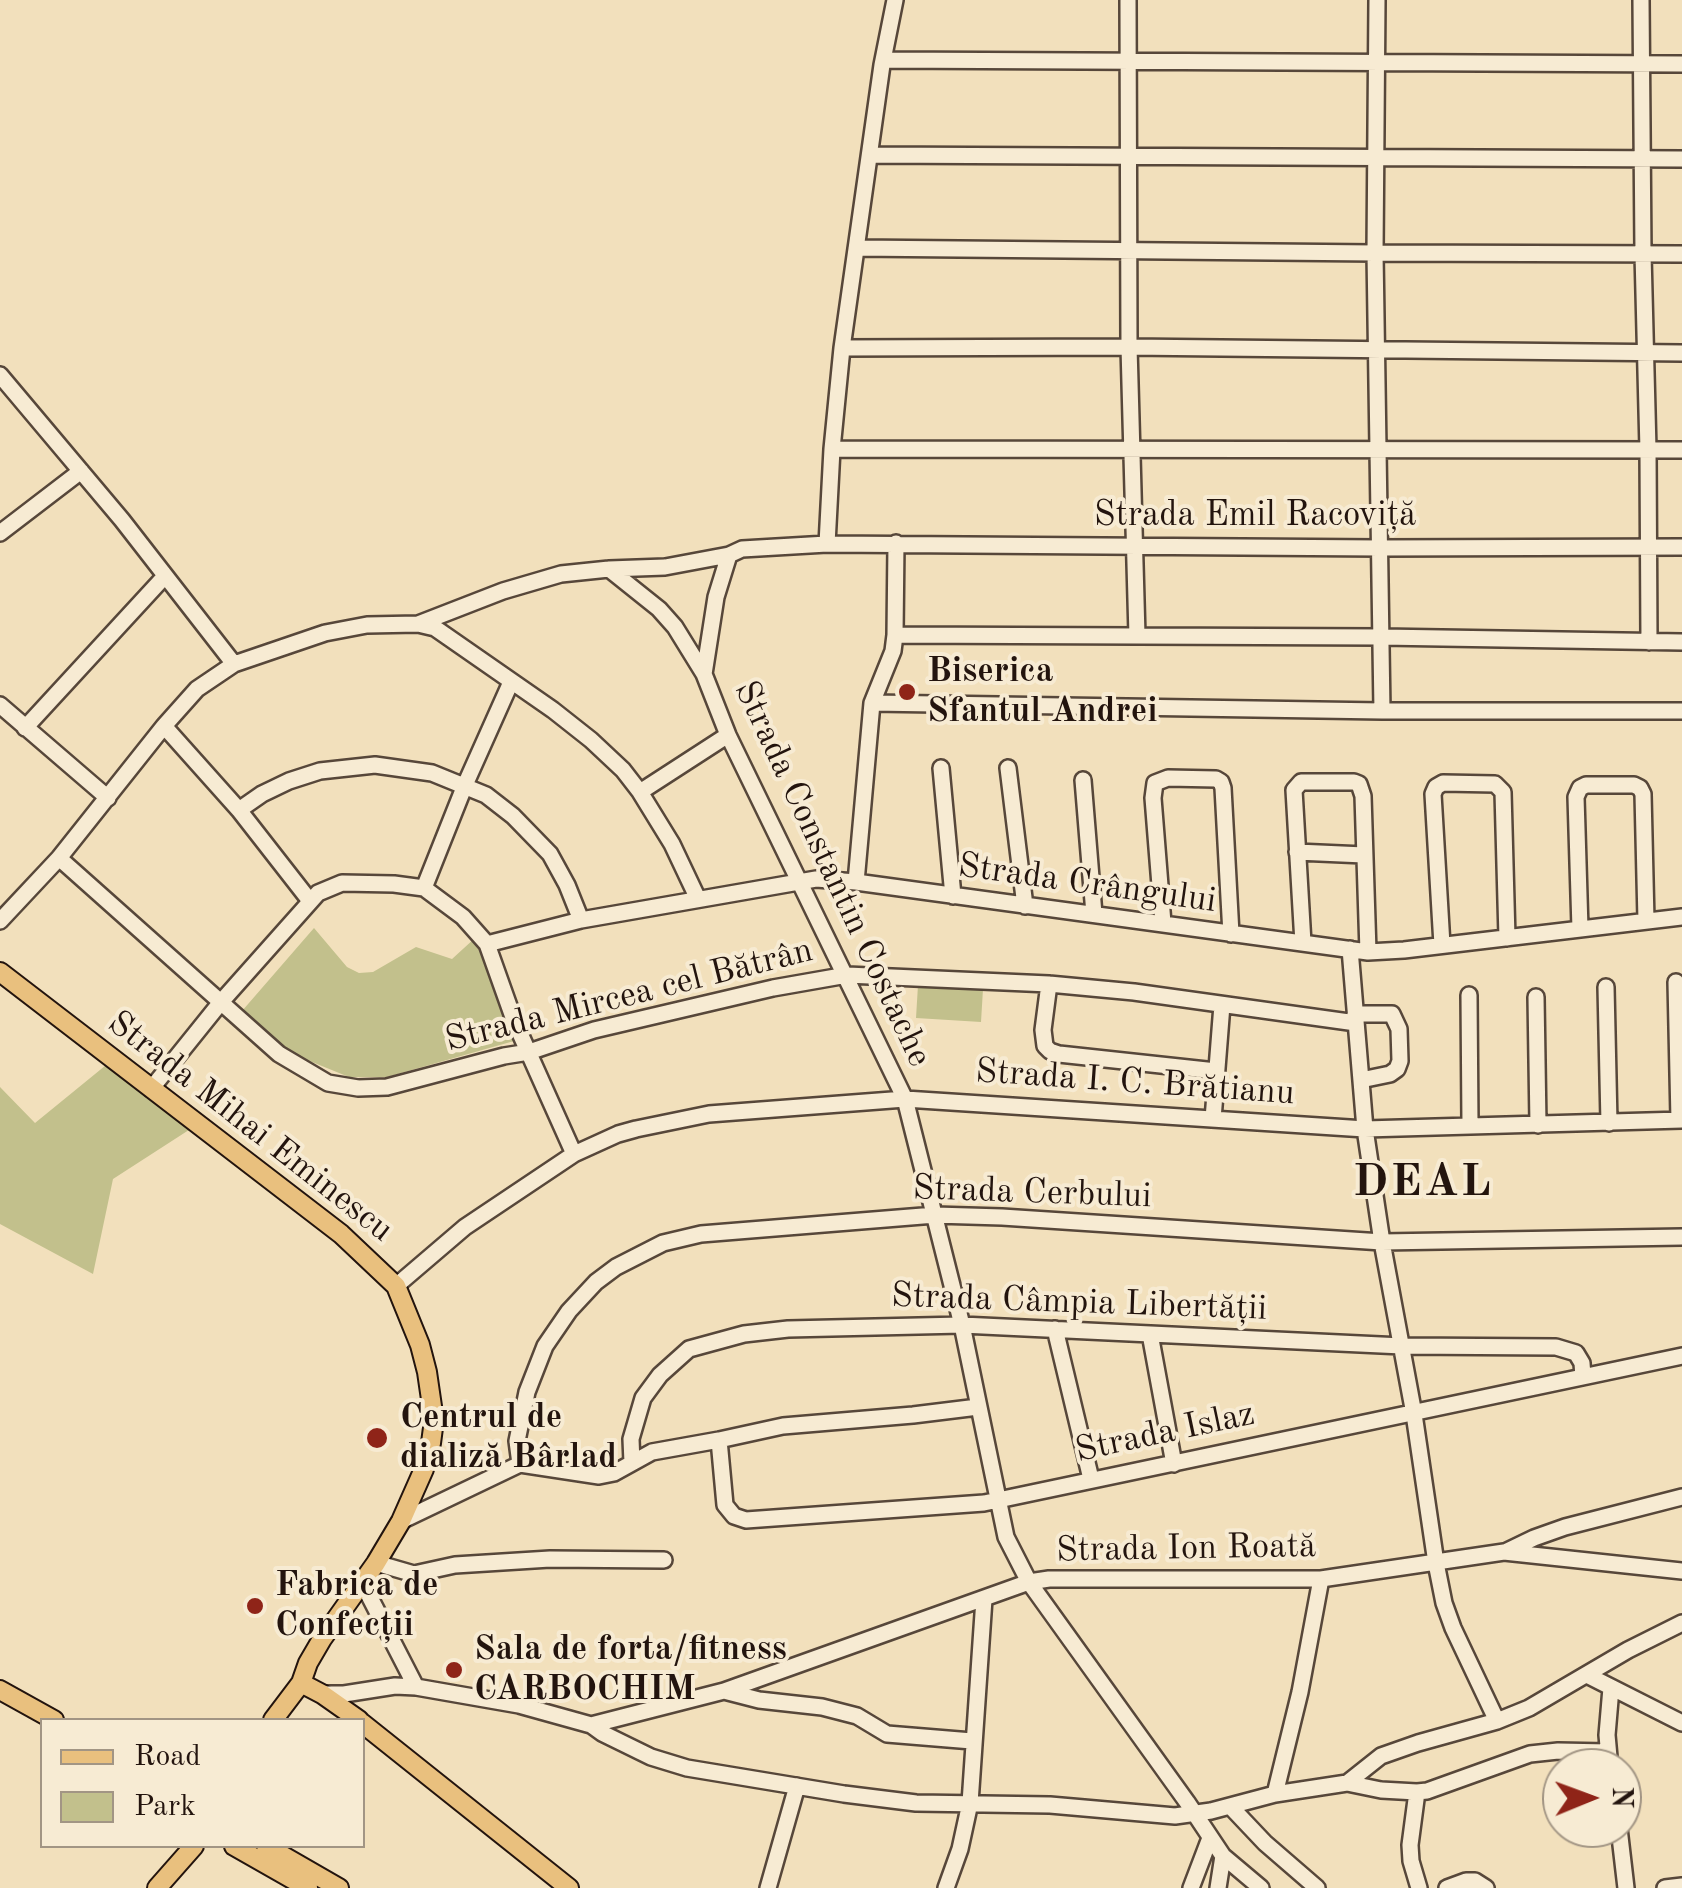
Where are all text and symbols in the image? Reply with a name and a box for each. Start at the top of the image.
street label: Strada Emil Racoviță [1094,495,1416,537]
place label: Biserica Sfantul Andrei [927,651,1158,733]
street label: Strada Constantin Costache [724,675,940,1073]
marker: Biserica Sfantul Andrei [896,681,918,703]
street label: Strada Crângului [955,845,1219,923]
street label: Strada Mircea cel Bătrân [441,930,817,1062]
street label: Strada Mihai Eminescu [99,1002,401,1252]
street label: Strada I. C. Brătianu [974,1051,1296,1115]
district label: DEAL [1353,1156,1493,1210]
street label: Strada Cerbului [912,1168,1152,1218]
street label: Strada Câmpia Libertății [890,1275,1268,1331]
street label: Strada Islaz [1072,1394,1258,1472]
place label: Centrul de dializă Bârlad [400,1397,617,1479]
marker: Centrul de dializă Bârlad [364,1425,390,1451]
street label: Strada Ion Roată [1056,1526,1316,1572]
place label: Fabrica de Confecții [275,1565,438,1647]
marker: Fabrica de Confecții [244,1595,266,1617]
place label: Sala de forta/fitness CARBOCHIM [474,1629,787,1711]
marker: Sala de forta/fitness CARBOCHIM [443,1659,465,1681]
legend [40,1718,365,1848]
text: Road [134,1742,201,1772]
north arrow [1542,1748,1642,1848]
text: N [1606,1787,1634,1808]
text: Park [134,1792,196,1822]

